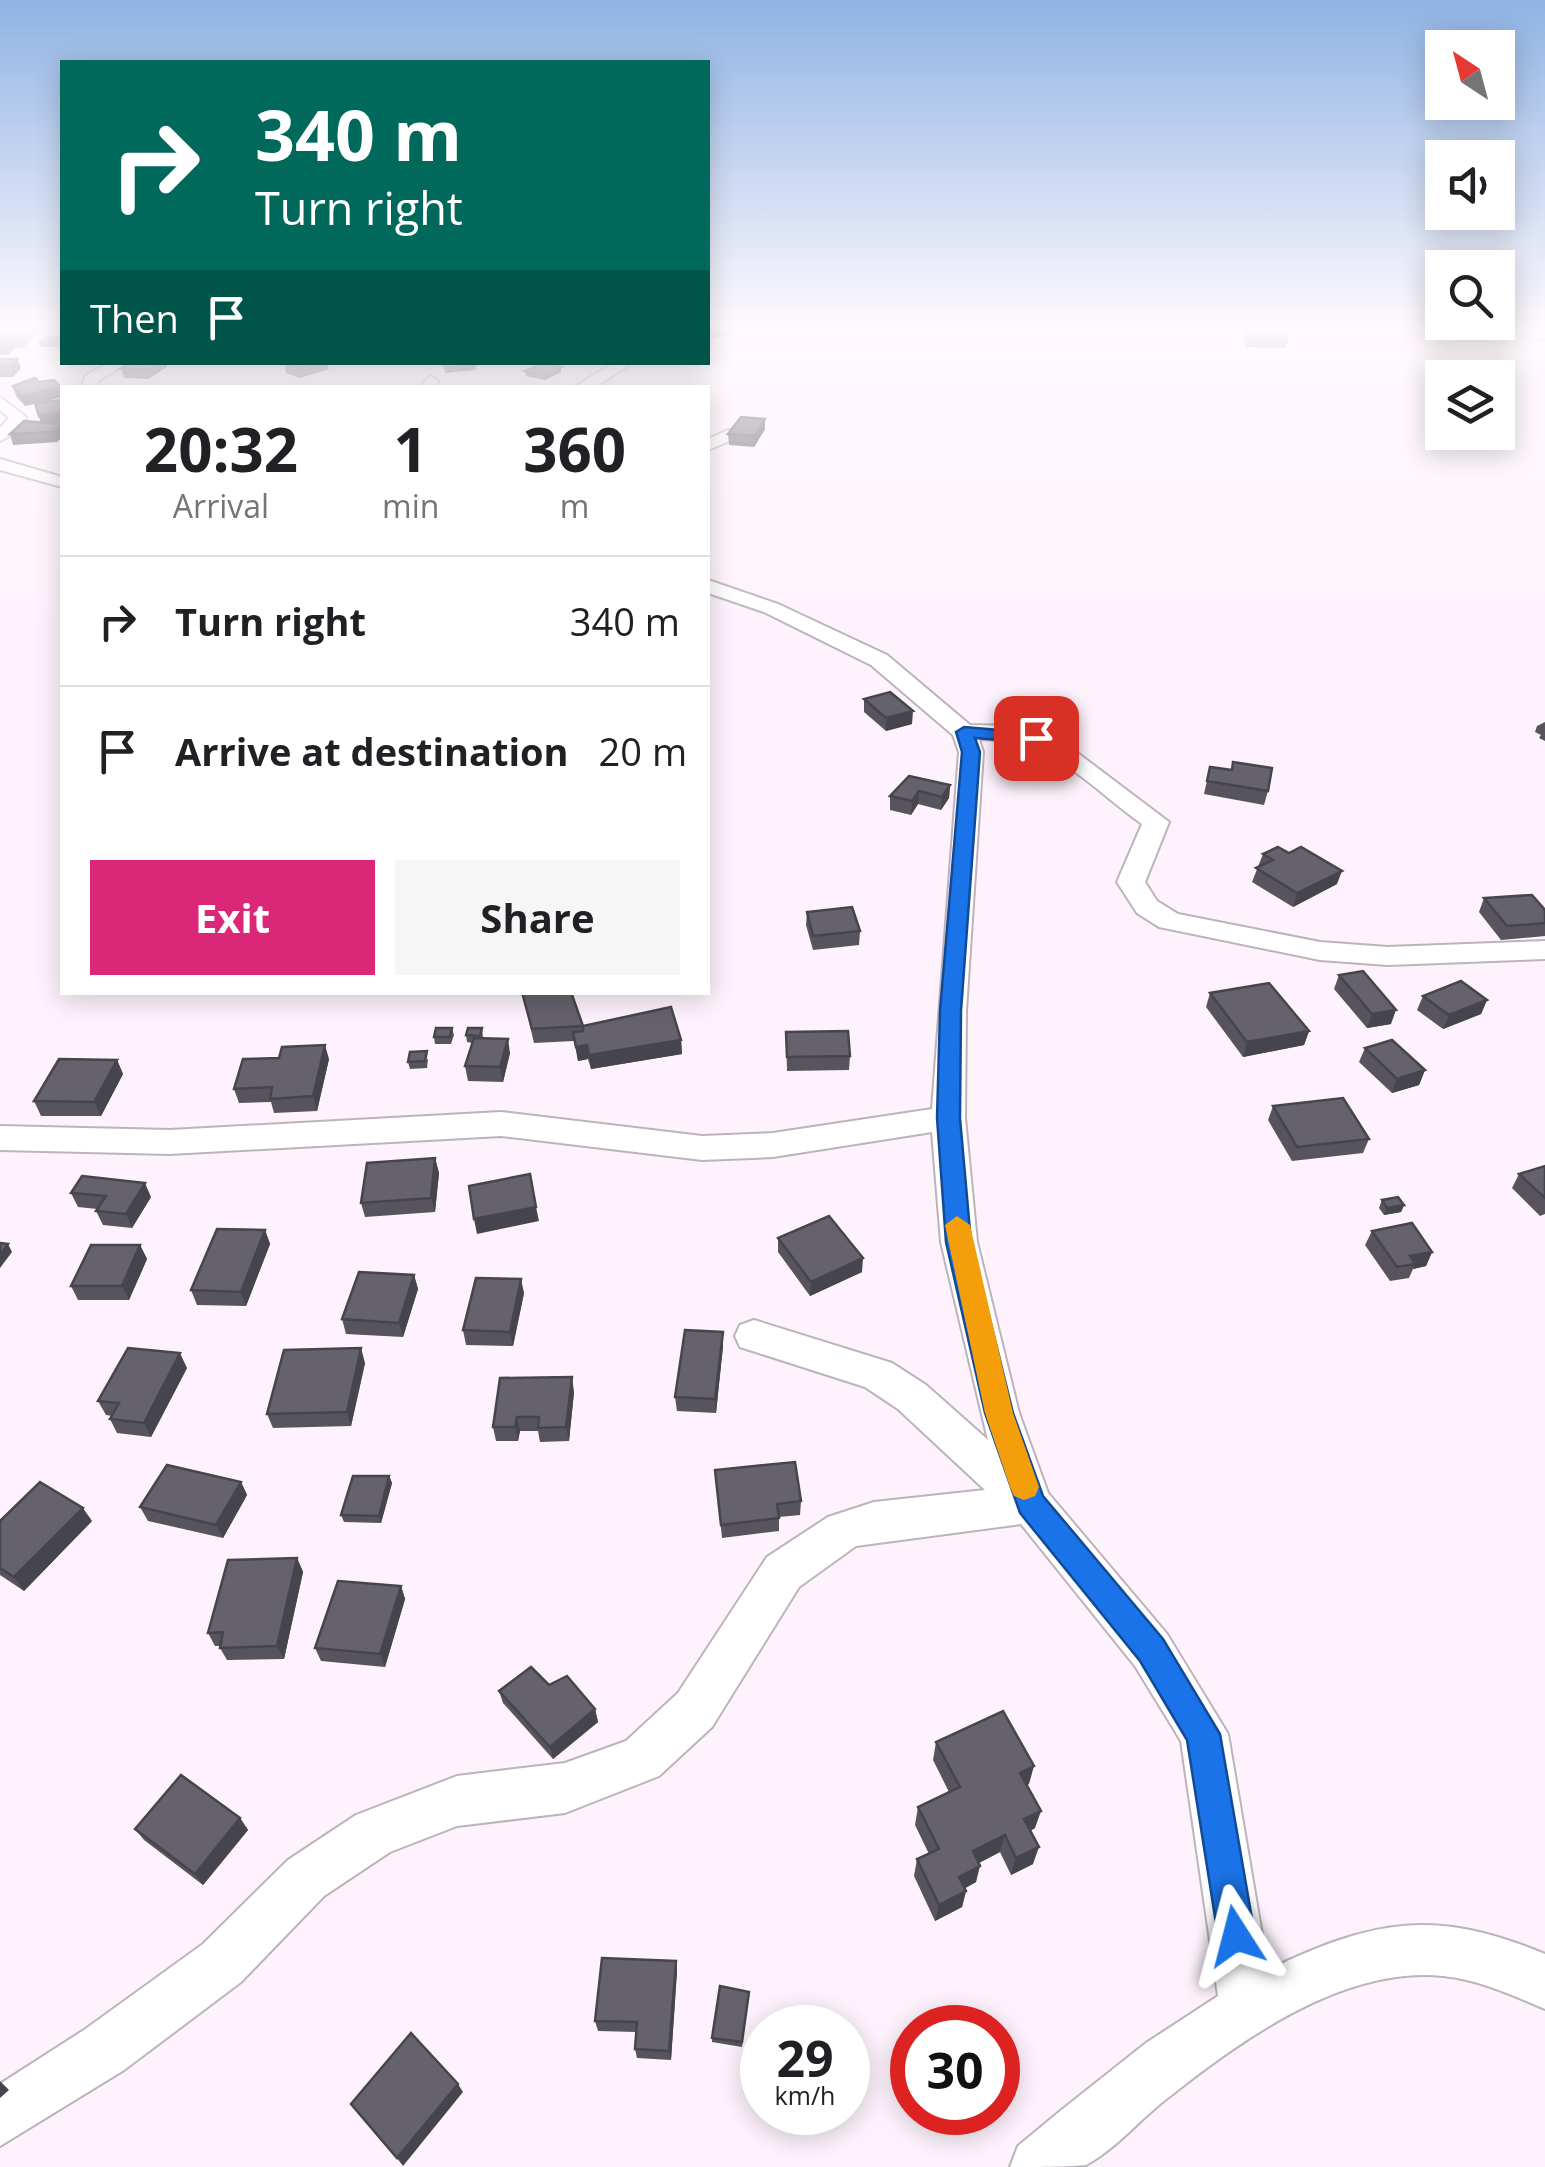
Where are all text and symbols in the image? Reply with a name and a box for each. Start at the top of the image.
north arrow [1425,30,1515,120]
map controls [1425,30,1515,450]
text: 340 m [255,86,462,182]
icon: right [90,100,220,230]
button: sound [1425,140,1515,230]
text: Turn right [255,177,463,238]
button: search [1425,250,1515,340]
icon: arrive [199,290,254,345]
text: Then [90,292,179,344]
button: layers [1425,360,1515,450]
text: 20:32 [144,408,298,490]
text: 1 [394,408,428,490]
text: 360 [523,408,626,490]
text: Arrival [173,484,269,527]
text: min [382,484,439,527]
text: m [560,484,589,527]
icon: right [90,594,145,649]
text: Turn right [175,595,366,647]
text: 340 m [570,595,680,647]
pin [994,696,1079,781]
icon: arrive [1009,711,1064,766]
icon: arrive [90,724,145,779]
text: Arrive at destination [175,725,569,777]
text: 20 m [599,725,687,777]
button: Exit [90,860,375,975]
button: Share [395,860,680,975]
position arrow [1184,1884,1288,1988]
speed limit sign: 30 [890,2005,1020,2135]
text: 29 [776,2024,834,2092]
text: km/h [775,2078,835,2112]

